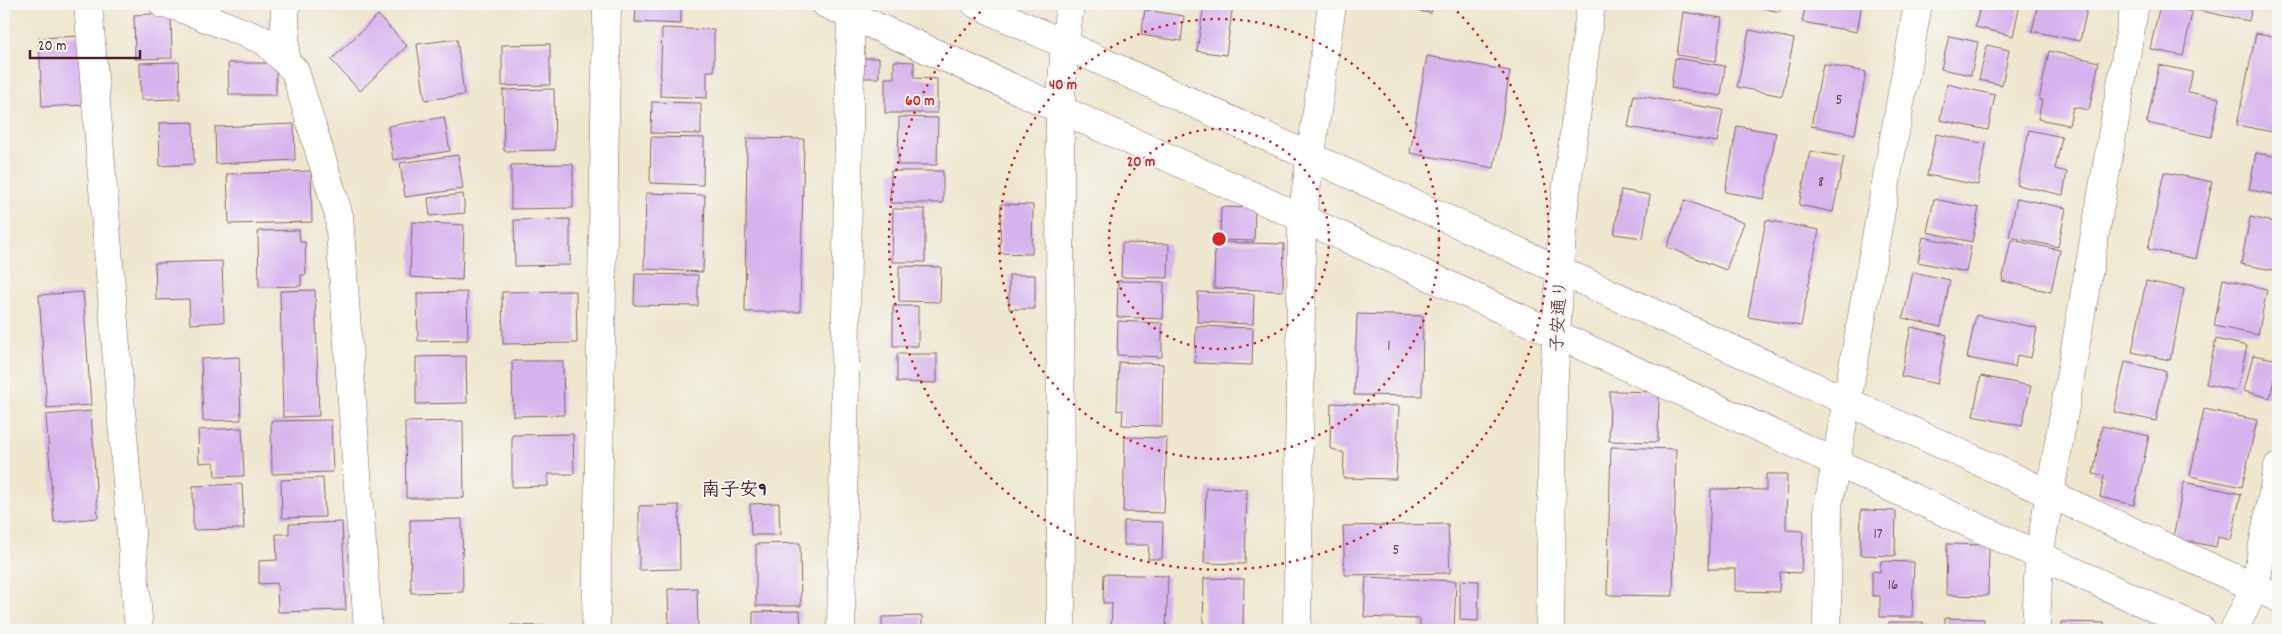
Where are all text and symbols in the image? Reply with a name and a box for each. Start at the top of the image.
scale bar [30,28,140,60]
text: 20 m [38,36,66,58]
text: 40 m [1049,75,1077,97]
house number: 5 [1836,90,1843,112]
text: 60 m [905,91,935,113]
text: 20 m [1127,152,1155,174]
house number: 8 [1818,172,1824,194]
centre of rings [1210,230,1228,248]
street label: 子安通り [1546,280,1575,353]
house number: 1 [1387,336,1391,358]
district label: 南子安9 [701,478,767,505]
house number: 17 [1873,524,1883,546]
house number: 5 [1393,540,1400,562]
house number: 16 [1888,575,1898,597]

